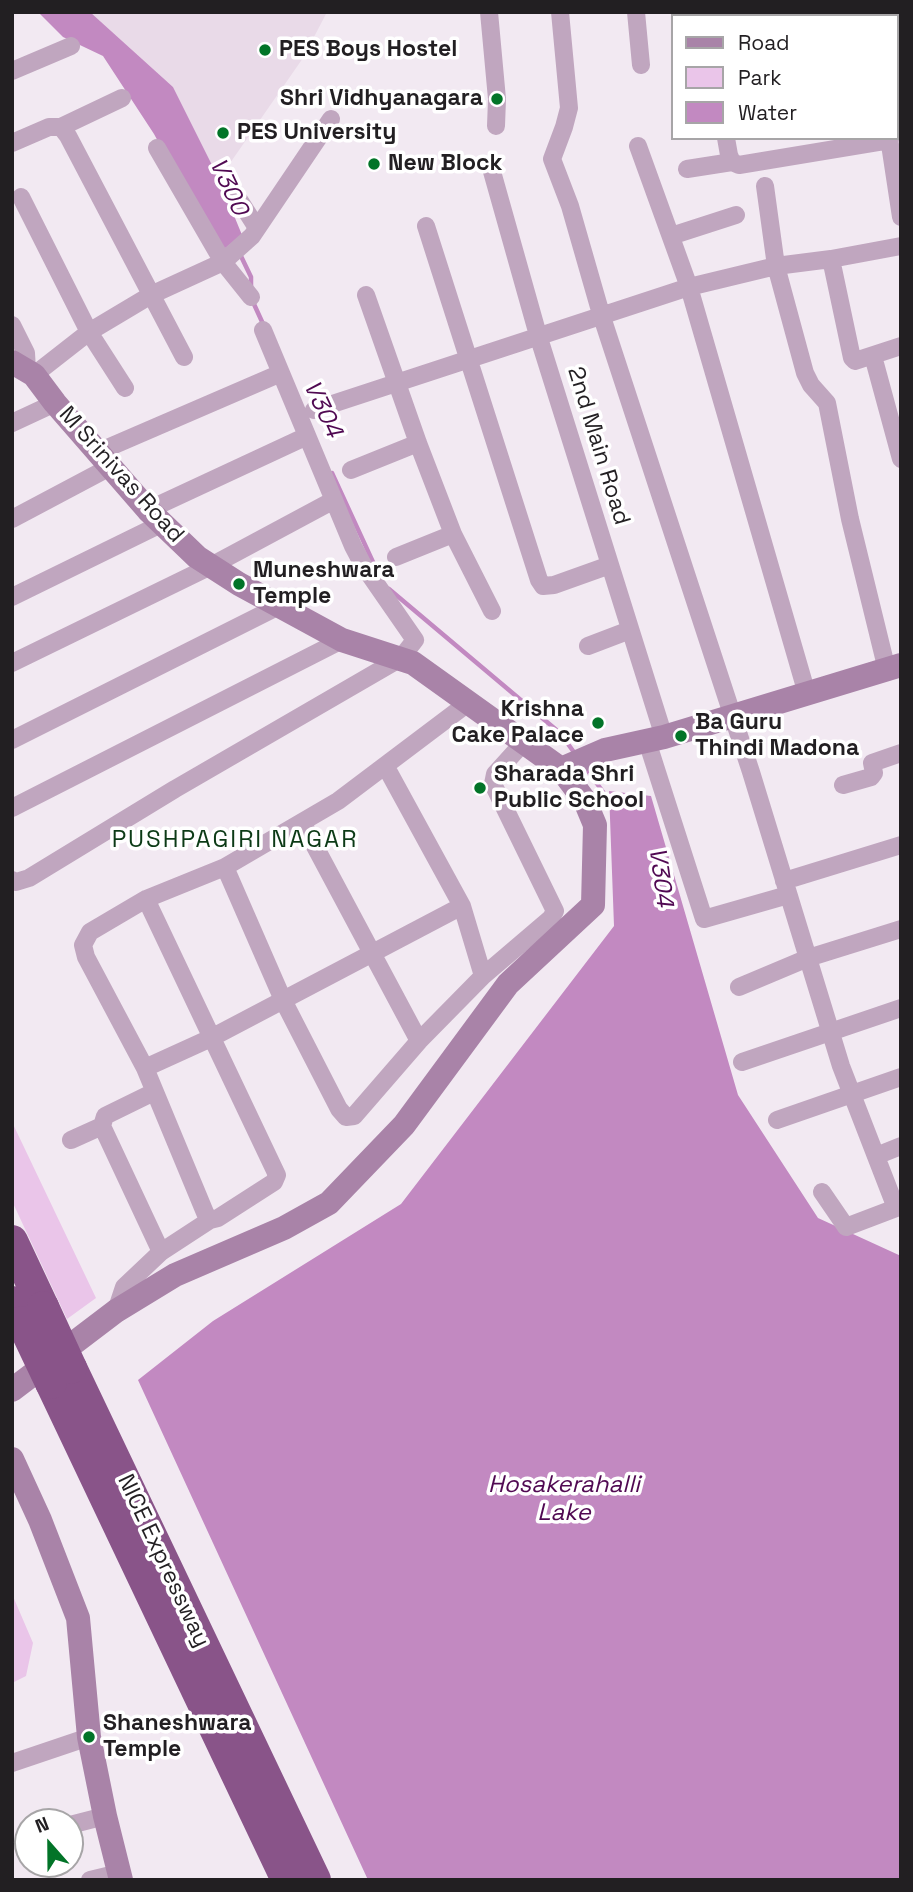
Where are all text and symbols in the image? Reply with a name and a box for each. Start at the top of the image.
legend [671,14,899,140]
text: Road [738,29,790,56]
place label: PES Boys Hostel [279,36,457,64]
marker: PES Boys Hostel [257,42,273,58]
text: Park [738,64,782,91]
place label: Shri Vidhyanagara [280,85,483,113]
marker: Shri Vidhyanagara [489,91,505,107]
text: Water [738,99,797,126]
place label: PES University [237,119,396,147]
marker: PES University [215,125,231,141]
place label: New Block [388,150,502,178]
water label: V300 [202,154,254,220]
marker: New Block [366,156,382,172]
street label: 2nd Main Road [561,364,635,528]
water label: V304 [296,376,348,442]
street label: M Srinivas Road [53,401,189,549]
place label: Muneshwara Temple [253,557,395,611]
marker: Muneshwara Temple [231,576,247,592]
place label: Krishna Cake Palace [452,696,584,750]
place label: Ba Guru Thindi Madona [695,709,859,763]
marker: Krishna Cake Palace [590,715,606,731]
marker: Ba Guru Thindi Madona [673,728,689,744]
place label: Sharada Shri Public School [494,761,644,815]
marker: Sharada Shri Public School [472,780,488,796]
district label: PUSHPAGIRI NAGAR [114,826,356,854]
water label: V304 [642,845,678,909]
street label: NICE Expressway [111,1470,215,1652]
water label: Hosakerahalli Lake [488,1471,640,1527]
place label: Shaneshwara Temple [103,1710,252,1764]
marker: Shaneshwara Temple [81,1729,97,1745]
north arrow [14,1808,84,1878]
text: N [32,1811,52,1839]

